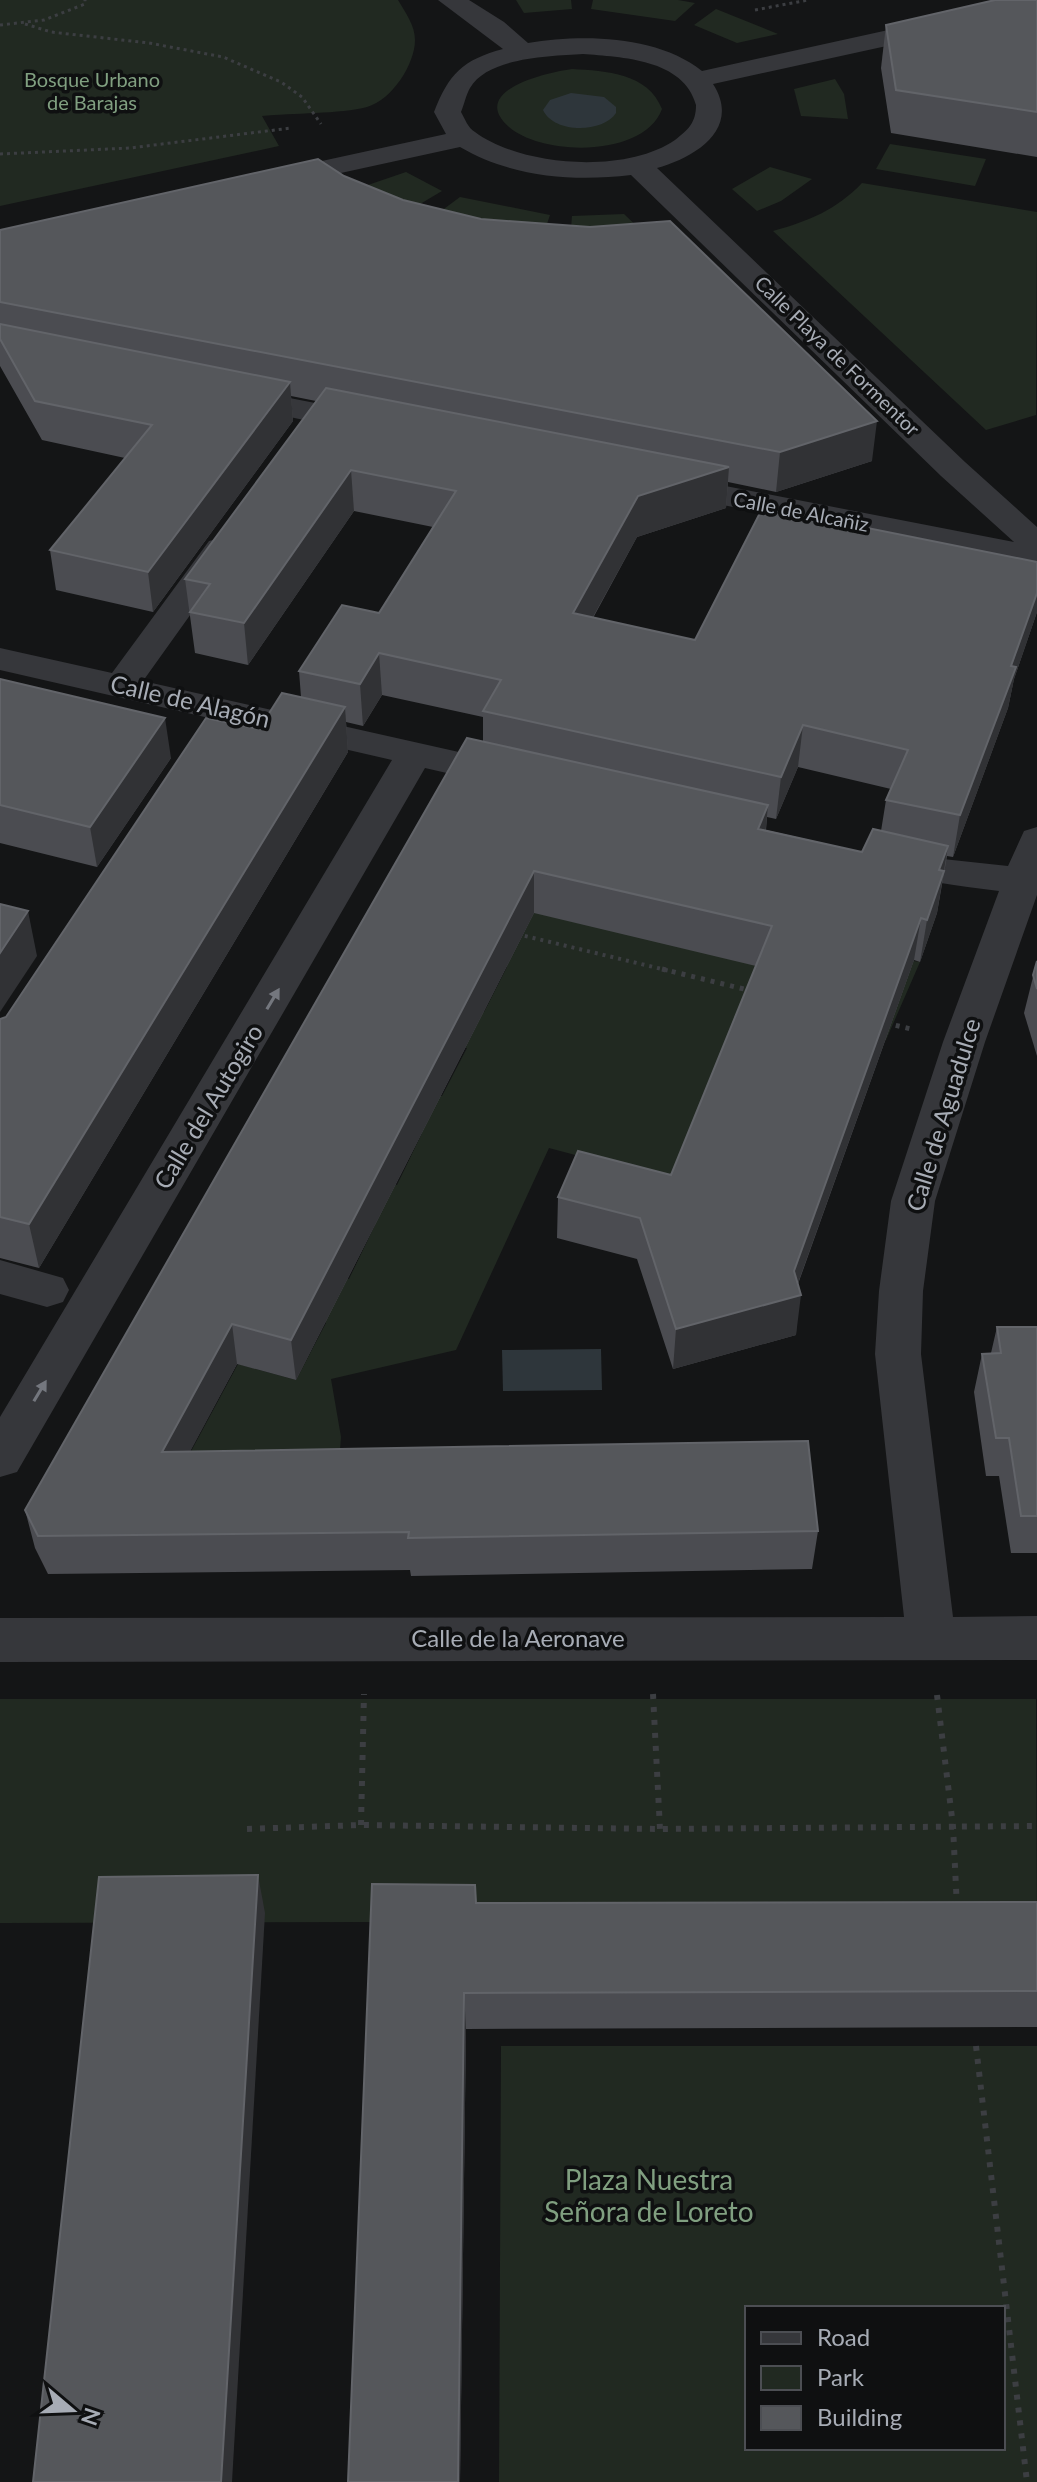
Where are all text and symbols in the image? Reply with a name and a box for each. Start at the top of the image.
park label: Bosque Urbano de Barajas [24,67,160,114]
street label: Calle Playa de Formentor [750,270,926,441]
street label: Calle de Alcañiz [731,486,871,536]
street label: Calle de Alagón [108,668,273,733]
one-way arrow [266,987,280,1010]
street label: Calle de Aguadulce [899,1015,986,1214]
street label: Calle del Autogiro [147,1019,268,1194]
one-way arrow [33,1380,47,1402]
street label: Calle de la Aeronave [411,1623,625,1652]
park label: Plaza Nuestra Señora de Loreto [544,2162,754,2228]
legend [745,2306,1005,2450]
text: Road [817,2322,870,2351]
text: Park [817,2362,865,2391]
north arrow [32,2370,112,2450]
text: Building [817,2402,902,2431]
text: N [76,2404,107,2429]

